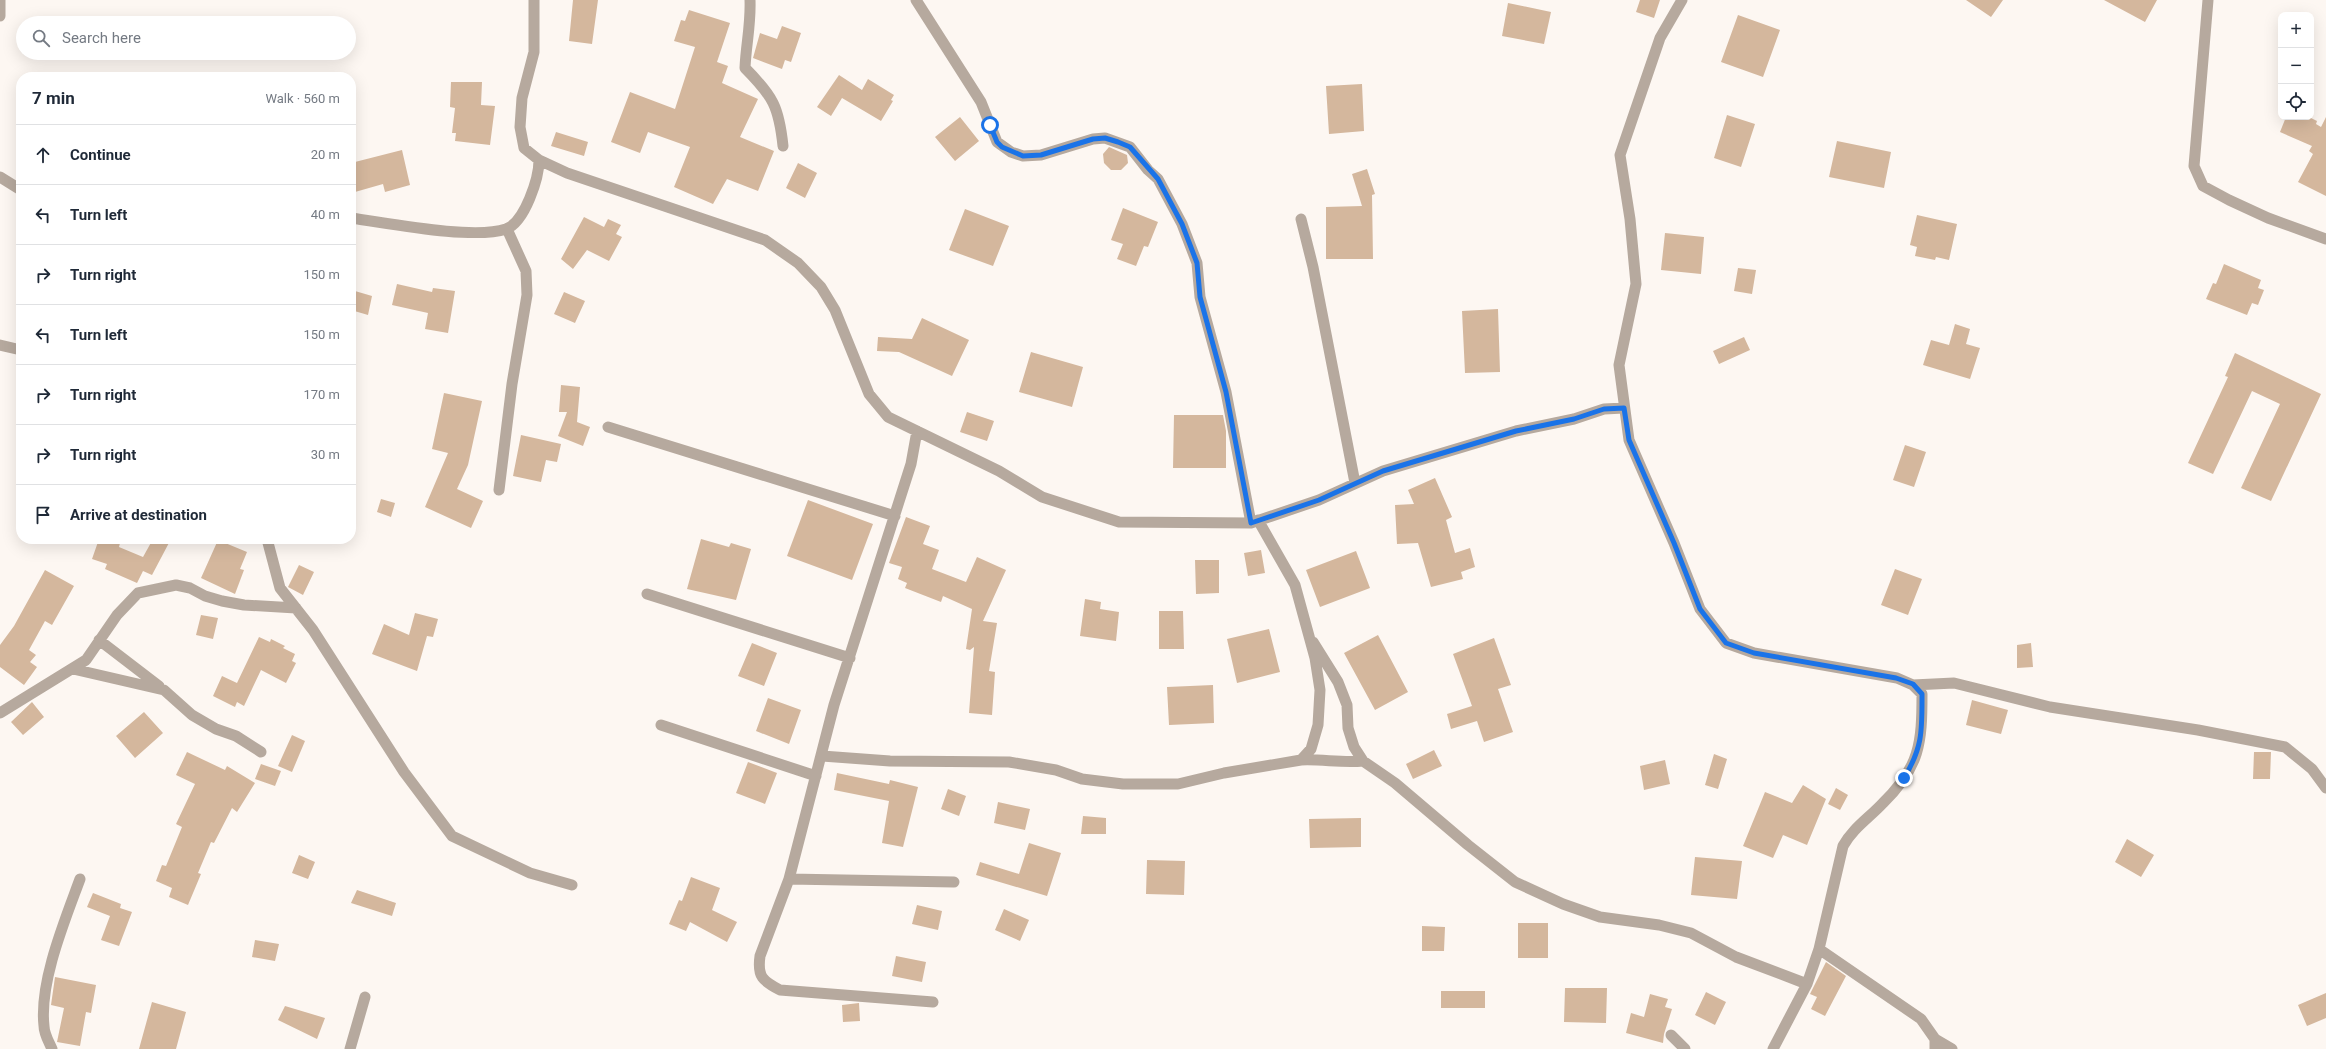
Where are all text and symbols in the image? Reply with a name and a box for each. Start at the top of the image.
map controls [2278,12,2314,120]
button: + [2278,12,2314,48]
search box [16,16,356,60]
icon: search [30,27,52,49]
text: Search here [62,29,141,47]
button: − [2278,48,2314,84]
button: locate [2278,84,2314,120]
text: 7 min [32,88,75,108]
text: Walk · 560 m [265,91,340,106]
route start [981,116,999,134]
icon: ahead [32,144,54,166]
text: Continue [70,146,131,164]
text: 20 m [311,147,340,162]
icon: left [32,204,54,226]
text: Turn left [70,206,127,224]
text: 40 m [311,207,340,222]
icon: right [32,264,54,286]
text: Turn right [70,266,136,284]
text: 150 m [303,267,340,282]
icon: left [32,324,54,346]
text: Turn left [70,326,127,344]
text: 150 m [303,327,340,342]
icon: right [32,384,54,406]
text: Turn right [70,386,136,404]
text: 170 m [303,387,340,402]
icon: right [32,444,54,466]
text: Turn right [70,446,136,464]
text: 30 m [311,447,340,462]
icon: arrive [32,504,54,526]
text: Arrive at destination [70,506,207,524]
route end [1895,769,1913,787]

